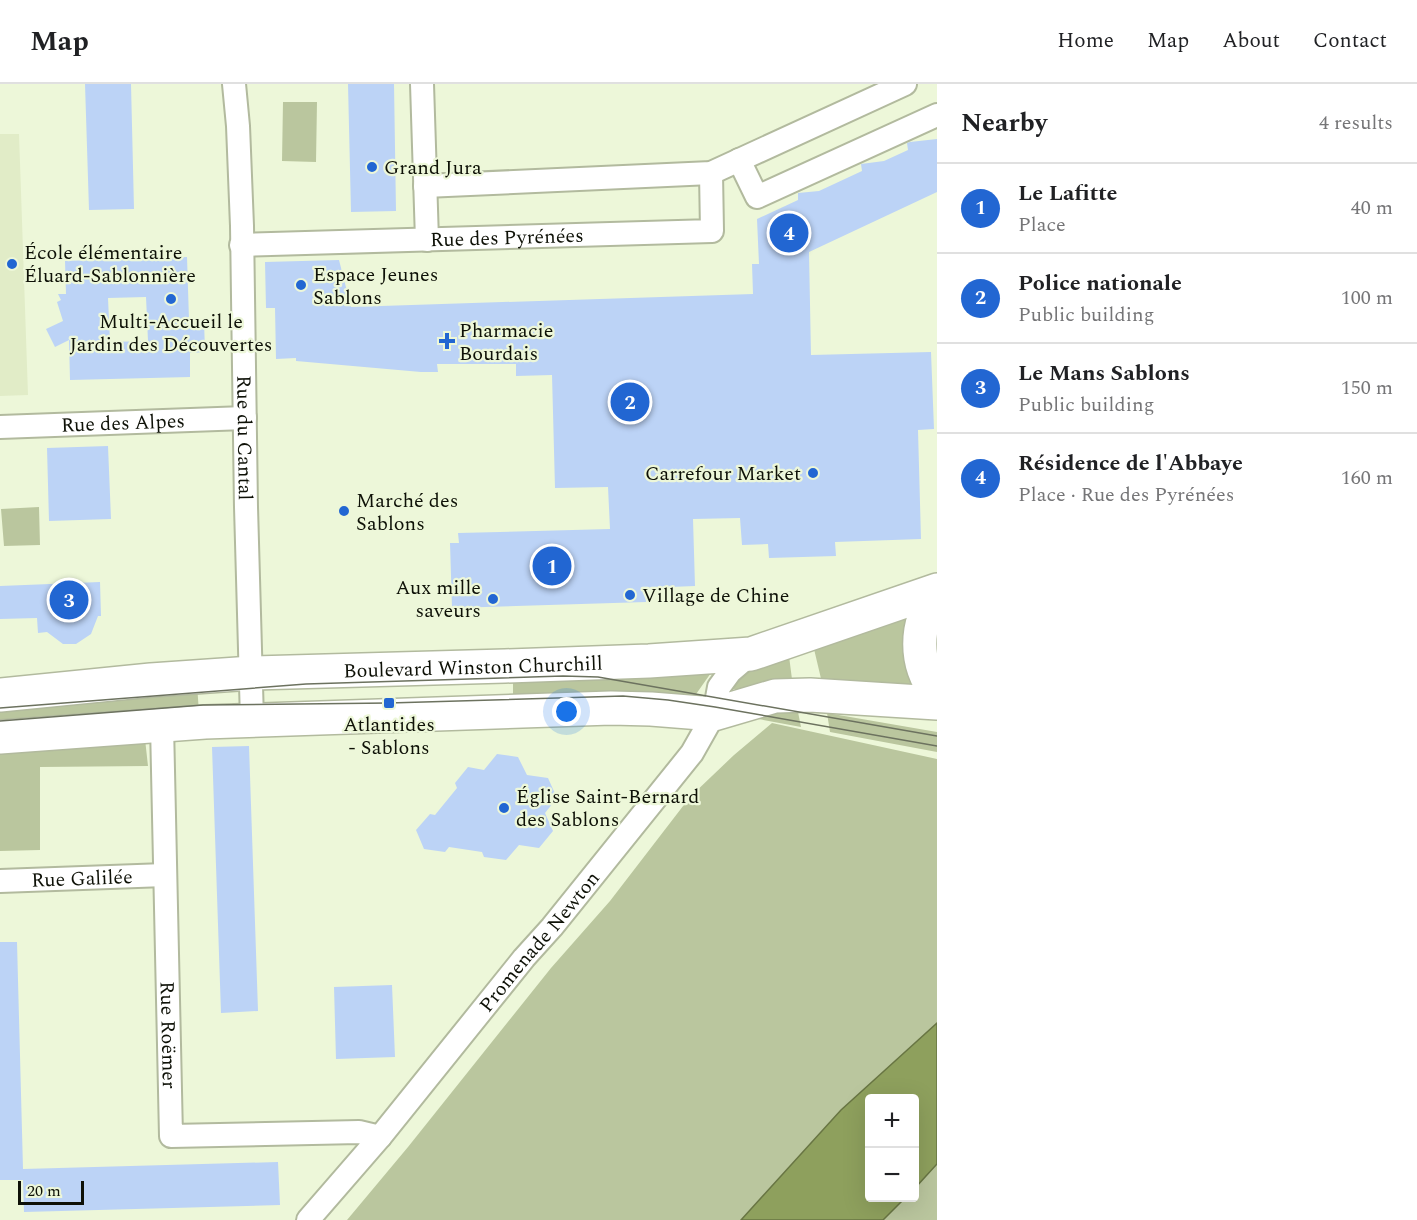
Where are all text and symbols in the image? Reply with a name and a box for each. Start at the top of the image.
text: Map [30,20,89,63]
text: Home [1057,25,1114,57]
text: Map [1147,25,1189,57]
text: About [1222,25,1280,57]
text: Contact [1313,25,1387,57]
text: Nearby [961,103,1047,143]
text: 4 results [1319,108,1393,138]
place label: Grand Jura [384,153,482,183]
marker: Grand Jura [365,160,379,174]
text: Le Lafitte [1018,177,1117,210]
text: 1 [975,193,986,223]
text: 40 m [1351,193,1393,223]
pin: 4 [770,210,808,256]
text: Place [1018,210,1066,240]
street label: Rue des Pyrénées [430,221,584,255]
place label: École élémentaire Éluard-Sablonnière [24,238,196,291]
marker: École élémentaire Éluard-Sablonnière [5,257,19,271]
place label: Espace Jeunes Sablons [313,260,438,313]
text: Police nationale [1018,267,1182,300]
marker: Espace Jeunes Sablons [294,278,308,292]
text: 2 [975,283,986,313]
text: 100 m [1341,283,1393,313]
marker: Multi-Accueil le Jardin des Découvertes [164,292,178,306]
text: Public building [1018,300,1154,330]
place label: Multi-Accueil le Jardin des Découvertes [70,307,272,360]
place label: Pharmacie Bourdais [459,316,553,369]
marker: Pharmacie Bourdais [440,334,454,348]
text: Le Mans Sablons [1018,357,1190,390]
text: 3 [975,373,986,403]
text: 150 m [1341,373,1393,403]
street label: Rue du Cantal [228,375,260,501]
pin: 2 [610,380,650,424]
text: Public building [1018,390,1154,420]
street label: Rue des Alpes [60,406,186,441]
text: Résidence de l'Abbaye [1018,447,1243,480]
place label: Carrefour Market [645,459,801,489]
text: 4 [975,463,986,493]
text: 160 m [1341,463,1393,493]
marker: Carrefour Market [806,466,820,480]
text: Place · Rue des Pyrénées [1018,480,1234,510]
place label: Marché des Sablons [356,486,458,539]
marker: Marché des Sablons [337,504,351,518]
pin: 1 [532,544,572,588]
place label: Aux mille saveurs [395,573,481,626]
pin: 3 [50,578,88,622]
place label: Village de Chine [642,581,789,611]
marker: Village de Chine [623,588,637,602]
marker: Aux mille saveurs [486,592,500,606]
street label: Boulevard Winston Churchill [343,649,603,686]
marker: Atlantides - Sablons [382,696,396,710]
your location [552,697,581,726]
place label: Atlantides - Sablons [343,710,435,763]
place label: Église Saint-Bernard des Sablons [516,782,700,835]
marker: Église Saint-Bernard des Sablons [497,801,511,815]
street label: Rue Galilée [31,862,133,896]
street label: Promenade Newton [472,865,607,1019]
street label: Rue Roëmer [152,981,184,1089]
map controls [865,1094,919,1202]
button: + [865,1094,919,1148]
button: − [865,1148,919,1202]
scale bar [18,1178,84,1206]
text: 20 m [27,1179,61,1203]

